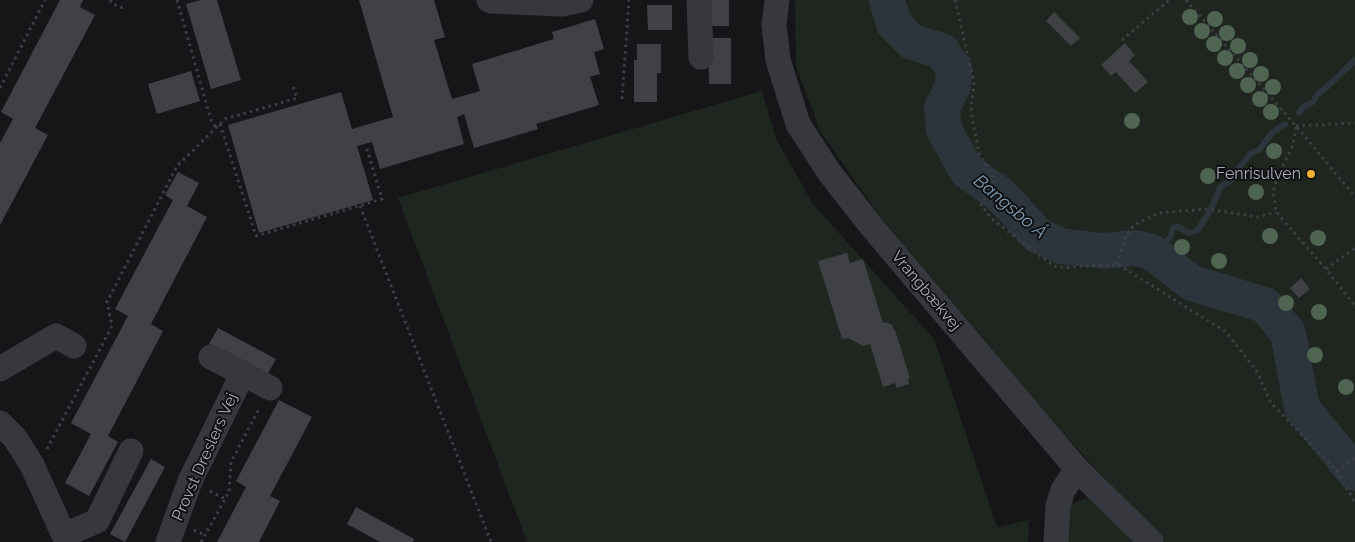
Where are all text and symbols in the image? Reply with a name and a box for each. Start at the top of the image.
place label: Fenrisulven [1216,164,1301,184]
marker: Fenrisulven [1305,168,1317,180]
water label: Bangsbo Å [969,170,1051,244]
street label: Vrangbækvej [887,247,965,335]
street label: Provst Dreslers Vej [168,390,242,524]

